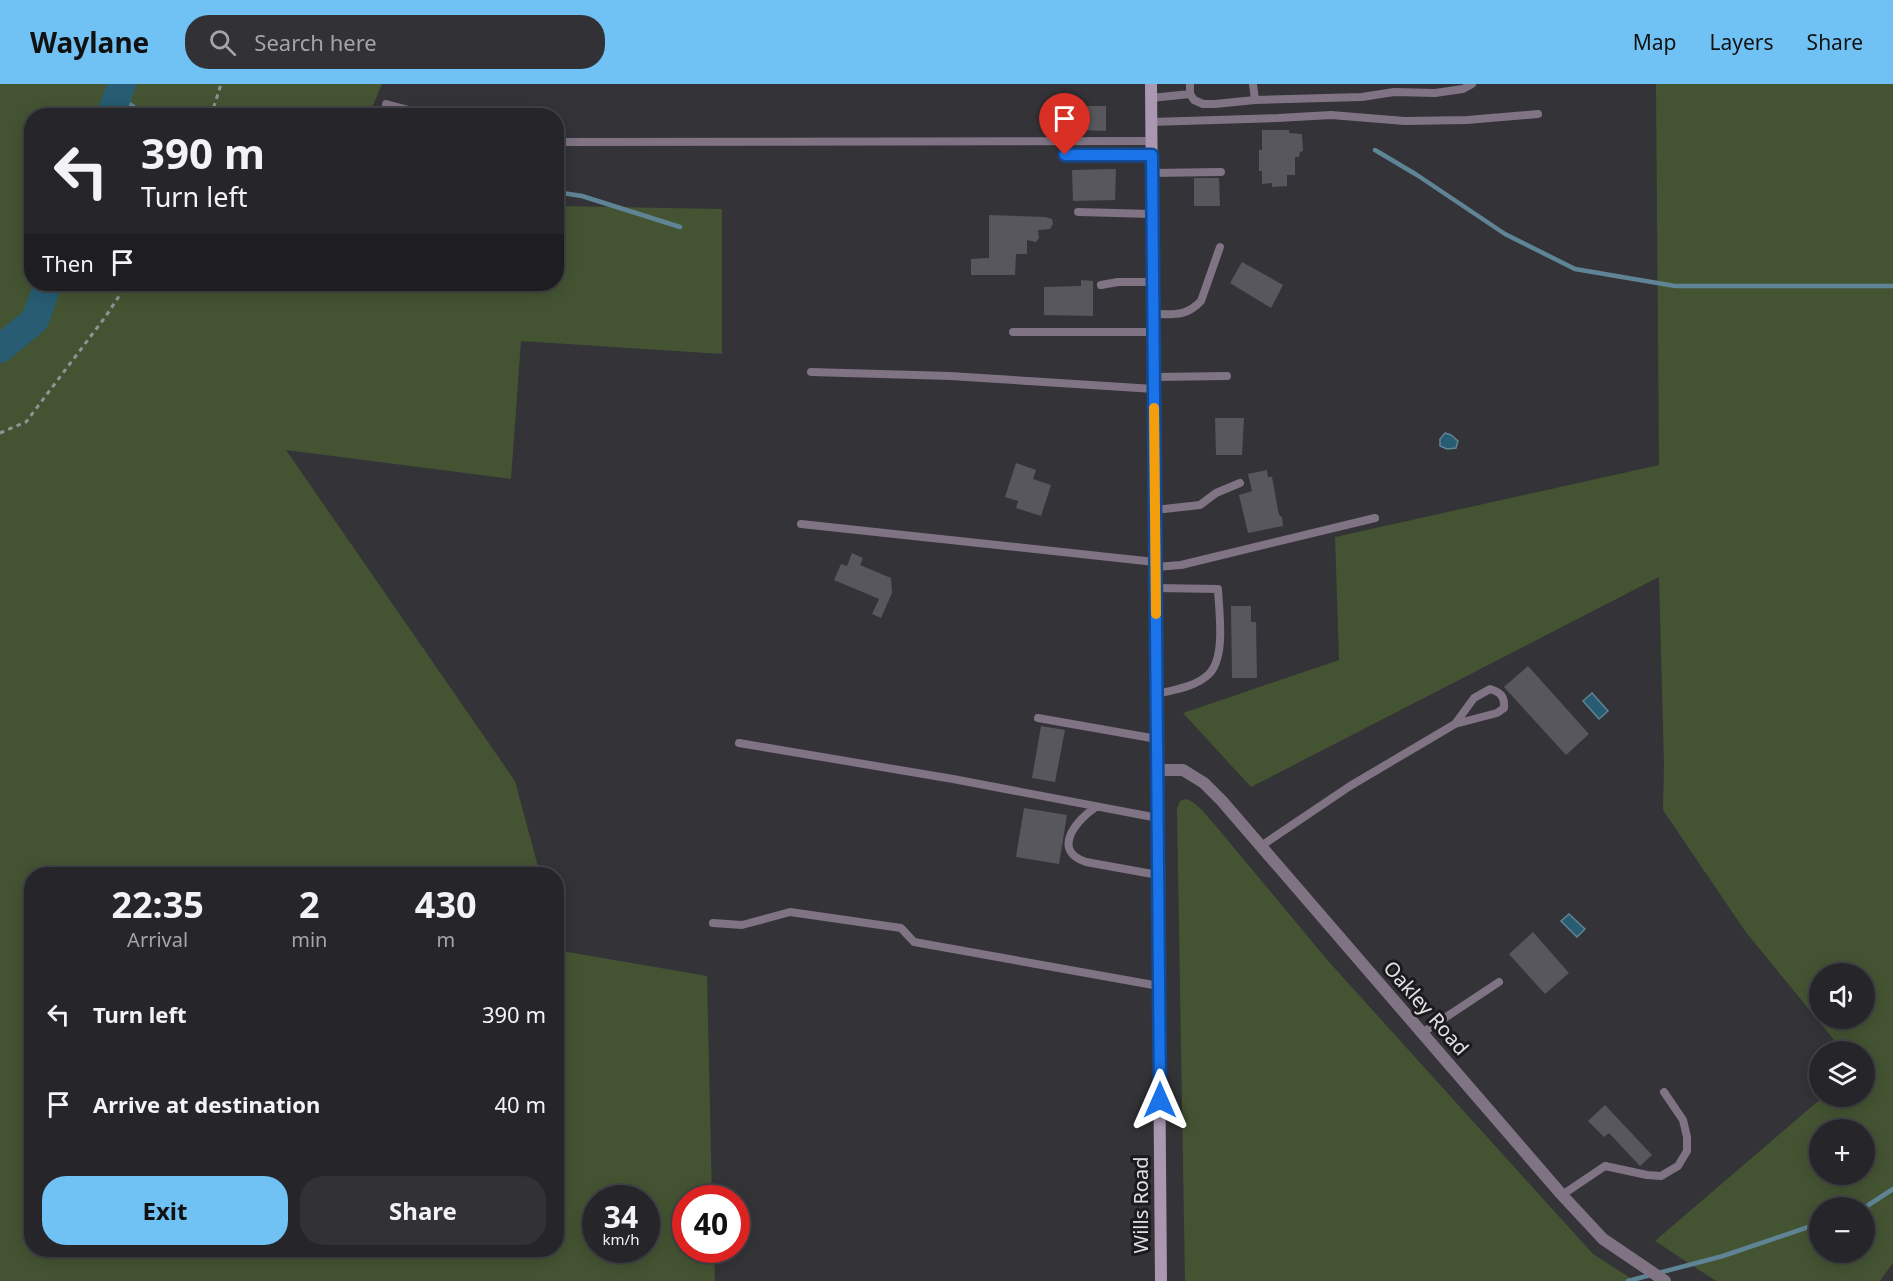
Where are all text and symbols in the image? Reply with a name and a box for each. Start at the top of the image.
search box [185,15,605,69]
text: Waylane [30,23,149,61]
icon: search [206,26,239,59]
text: Search here [254,27,377,57]
text: Map [1633,28,1677,56]
text: Layers [1710,28,1774,56]
text: Share [1807,28,1863,56]
pin [1039,93,1090,155]
icon: arrive [1048,102,1081,135]
text: 390 m [141,124,265,181]
icon: left [42,132,120,210]
text: Turn left [141,178,247,215]
icon: arrive [106,246,139,279]
text: Then [42,248,94,278]
text: 22:35 [111,880,204,929]
text: 2 [299,880,320,929]
text: 430 [415,880,477,929]
text: Arrival [127,926,188,953]
text: min [291,926,327,953]
text: m [436,926,455,953]
street label: Oakley Road [1378,955,1475,1061]
map controls [1809,963,1875,1263]
button: sound [1809,963,1875,1029]
icon: left [42,998,75,1031]
text: Turn left [93,999,187,1029]
text: 390 m [482,999,546,1029]
button: layers [1809,1041,1875,1107]
position arrow [1128,1068,1192,1132]
icon: arrive [42,1088,75,1121]
text: Arrive at destination [93,1089,320,1119]
text: 40 m [495,1089,546,1119]
button: + [1809,1119,1875,1185]
street label: Wills Road [1127,1157,1154,1253]
button: Exit [42,1176,288,1245]
button: Share [300,1176,546,1245]
speed limit sign: 40 [672,1185,750,1263]
text: 34 [604,1196,638,1237]
button: − [1809,1197,1875,1263]
text: km/h [603,1229,639,1249]

